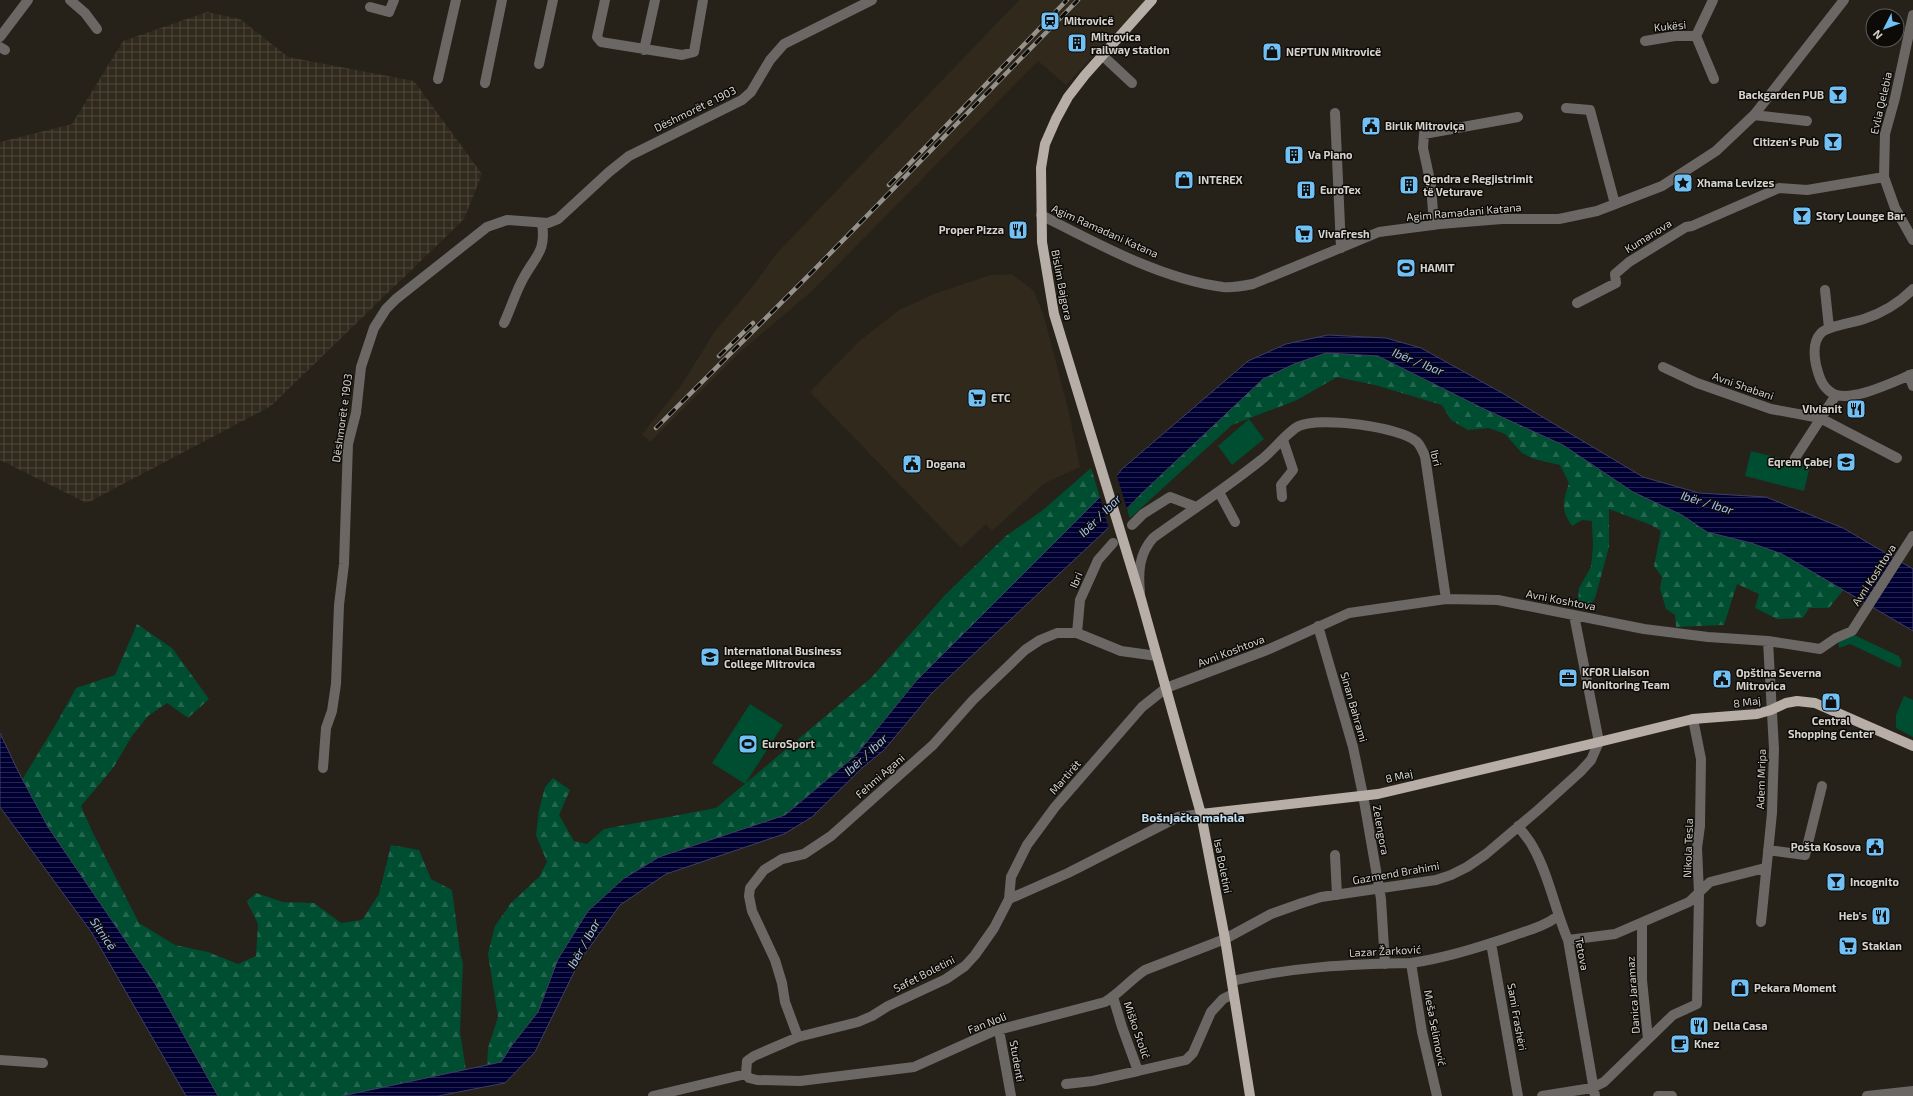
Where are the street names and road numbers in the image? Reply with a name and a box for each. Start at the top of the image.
street label: Kukësi [1653,18,1687,33]
street label: Evlia Qelebia [1867,70,1895,136]
street label: Dëshmorët e 1903 [652,83,738,134]
street label: Agim Ramadani Katana [1406,200,1522,223]
street label: Agim Ramadani Katana [1050,201,1161,260]
street label: Kumanova [1622,216,1674,255]
street label: Bislim Bajgora [1048,249,1076,321]
street label: Avni Shabani [1711,369,1776,402]
street label: Dëshmorët e 1903 [329,373,354,463]
street label: Ibri [1428,448,1445,467]
street label: Avni Koshtova [1849,541,1898,608]
street label: Ibri [1066,570,1085,590]
street label: Avni Koshtova [1525,586,1597,613]
street label: Avni Koshtova [1195,632,1266,669]
street label: Sinan Bahrami [1338,670,1371,743]
street label: 8 Maj [1732,693,1762,711]
street label: Adem Mripa [1753,749,1768,809]
street label: Fehmi Agani [853,751,907,800]
street label: Martirët [1046,757,1083,797]
street label: 8 Maj [1384,766,1414,786]
street label: Zelengora [1371,804,1392,856]
street label: Nikola Tesla [1680,818,1695,878]
street label: Isa Boletini [1212,838,1235,894]
street label: Gazmend Brahimi [1351,858,1440,887]
street label: Tetova [1573,936,1592,971]
street label: Lazar Žarković [1349,942,1421,959]
street label: Safet Boletini [891,953,957,995]
street label: Danica Jaramaz [1623,955,1642,1034]
street label: Sami Frashëri [1505,982,1530,1052]
street label: Meša Selimović [1422,989,1449,1067]
street label: Miško Stolić [1122,999,1153,1060]
street label: Fan Noli [966,1009,1008,1036]
street label: Studenti [1007,1039,1028,1083]

